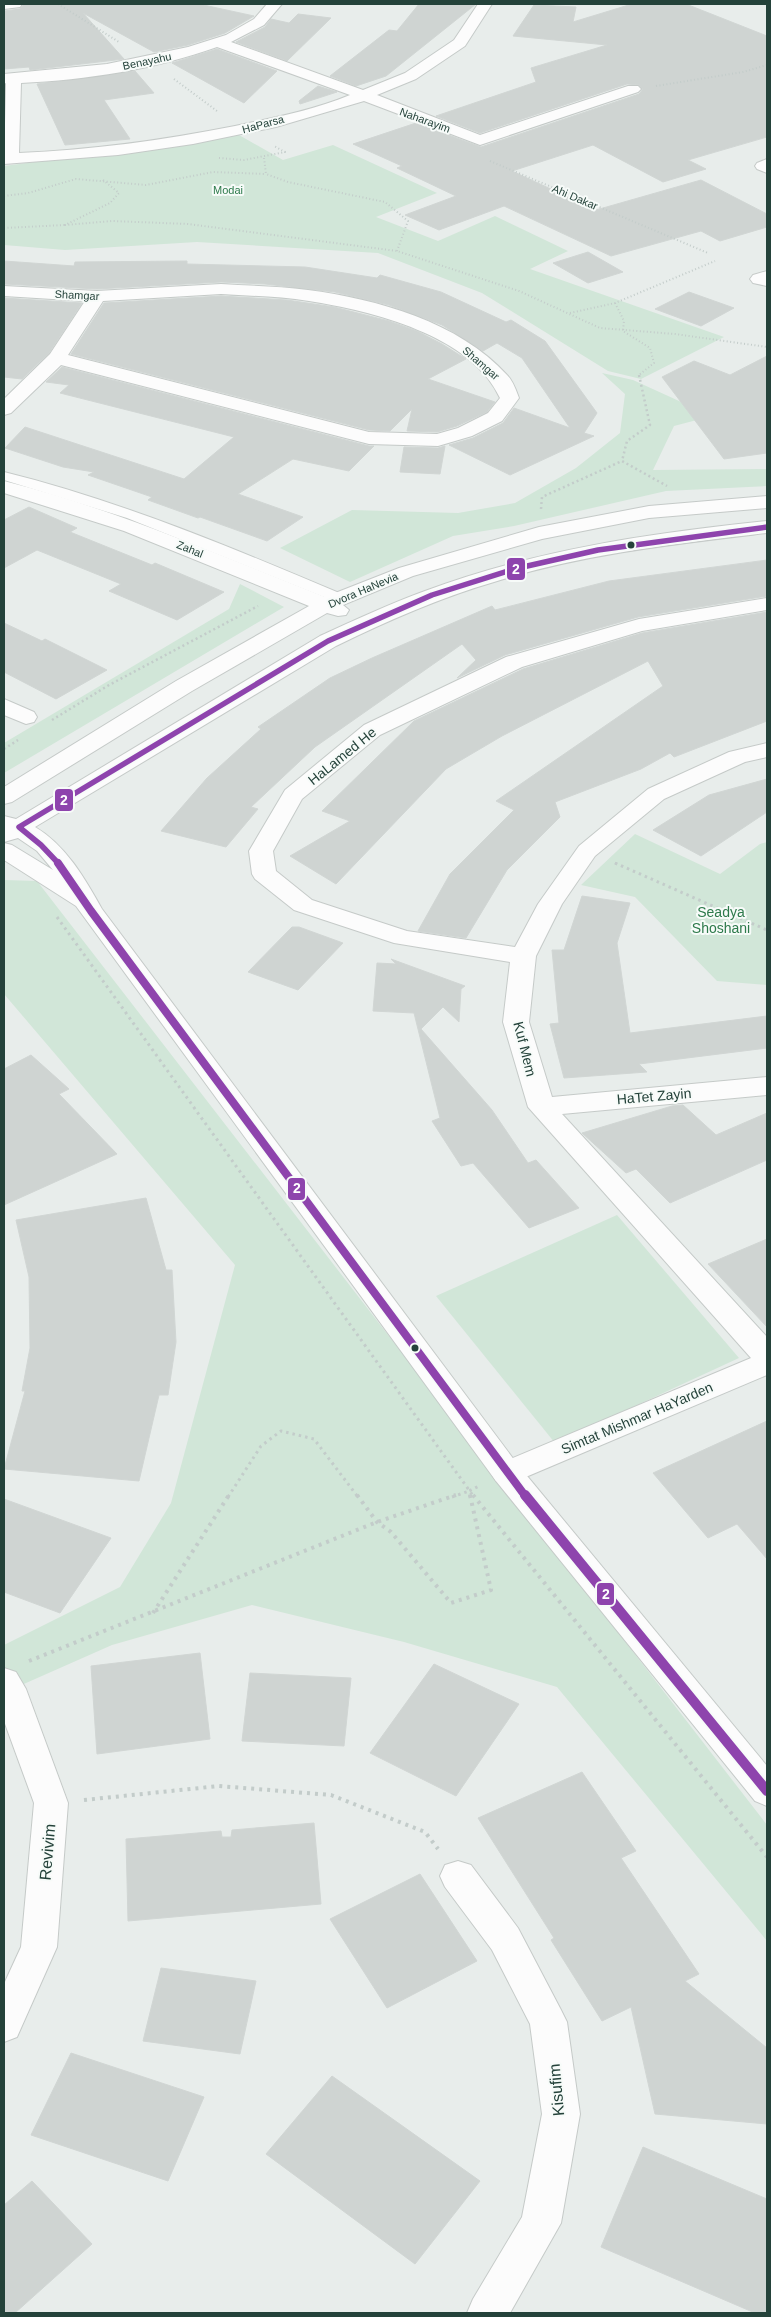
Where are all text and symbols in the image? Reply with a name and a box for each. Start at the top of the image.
street label: Benayahu [122,50,172,72]
street label: Naharayim [398,105,452,135]
street label: HaParsa [241,112,286,135]
street label: Ahi Dakar [550,182,600,212]
park label: Modai [213,184,243,196]
street label: Shamgar [54,288,100,302]
street label: Shamgar [460,344,502,382]
street label: Zahal [175,538,205,560]
unlabelled marker [626,540,636,550]
line badge: 2 [506,557,526,581]
text: 2 [512,561,520,577]
street label: Dvora HaNevia [326,570,400,610]
street label: HaLamed He [305,724,379,788]
line badge: 2 [54,788,74,812]
text: 2 [60,792,68,808]
park label: Seadya Shoshani [692,904,750,936]
street label: Kuf Mem [510,1020,540,1078]
street label: HaTet Zayin [616,1085,692,1107]
line badge: 2 [287,1177,306,1201]
text: 2 [293,1180,301,1196]
unlabelled marker [410,1343,420,1353]
street label: Simtat Mishmar HaYarden [559,1379,715,1457]
line badge: 2 [596,1582,615,1606]
text: 2 [602,1586,610,1602]
street label: Revivim [37,1823,58,1881]
street label: Kisufim [546,2063,567,2117]

